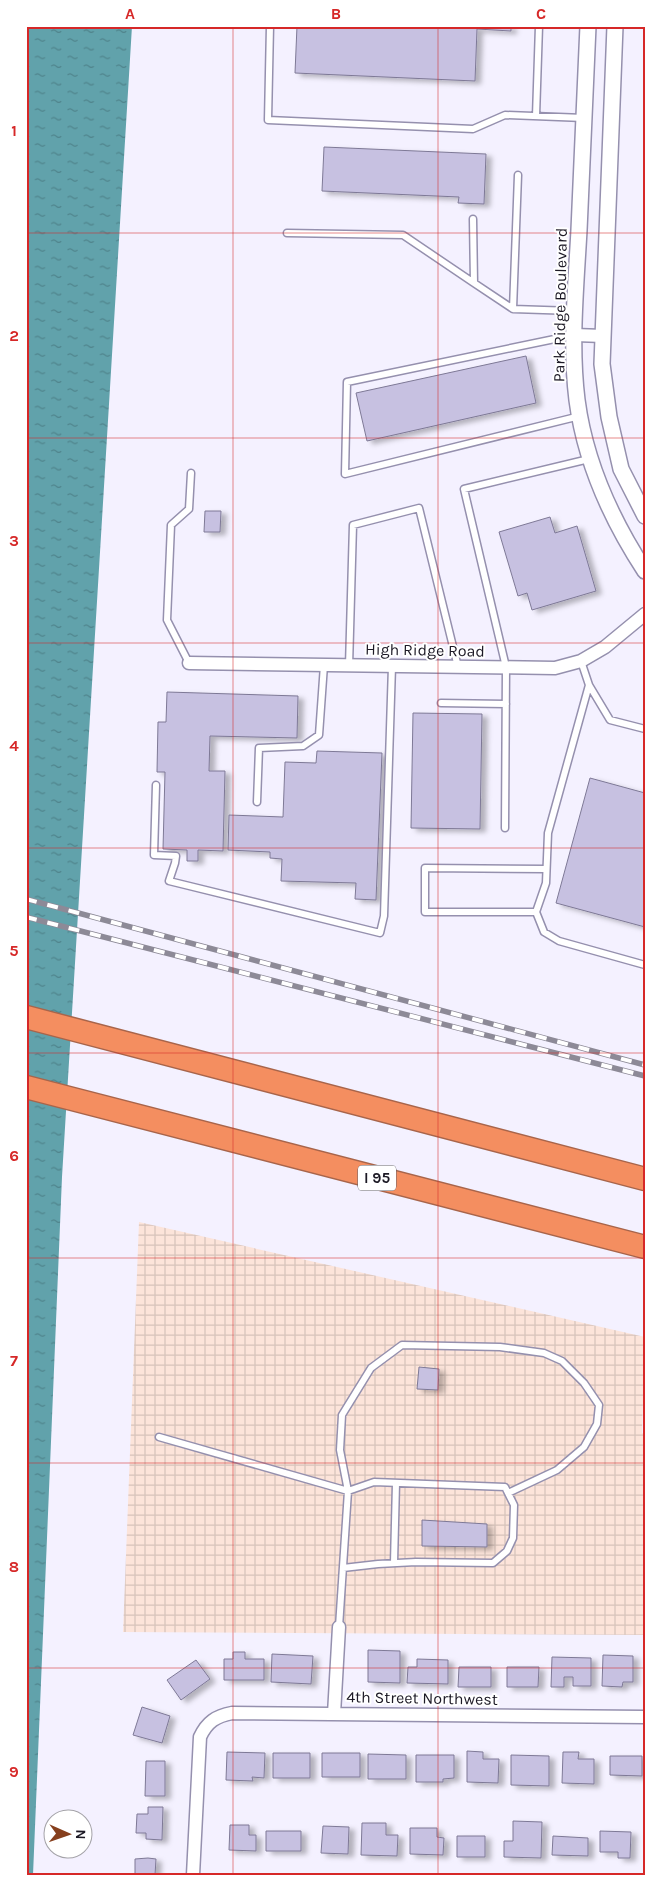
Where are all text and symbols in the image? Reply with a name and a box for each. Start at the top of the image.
text: A [125,4,135,23]
text: B [331,4,341,23]
text: C [536,4,546,23]
text: 1 [11,121,17,140]
street label: Park Ridge Boulevard [549,228,571,382]
text: 2 [9,326,19,345]
text: 3 [9,531,19,550]
street label: High Ridge Road [365,639,485,661]
text: 4 [9,736,19,755]
text: 5 [9,941,19,960]
text: 6 [9,1146,19,1165]
road number: I 95 [358,1166,396,1190]
text: 7 [10,1351,18,1370]
text: 8 [9,1557,19,1576]
street label: 4th Street Northwest [346,1687,498,1709]
text: 9 [9,1762,19,1781]
north arrow [42,1808,92,1858]
text: N [72,1829,89,1840]

